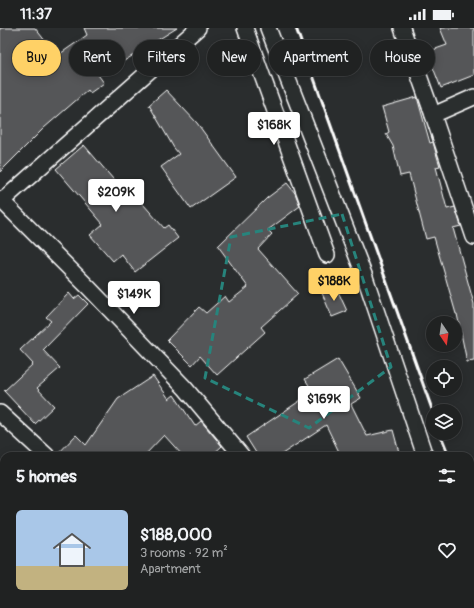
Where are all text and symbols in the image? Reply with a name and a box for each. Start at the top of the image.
text: 11:37 [20,5,52,24]
chip: Buy [12,40,61,76]
chip: Rent [69,40,125,76]
chip: Filters [133,40,199,76]
chip: New [207,40,261,76]
chip: Apartment [269,40,362,76]
chip: House [370,40,435,76]
pin: $168K [246,112,302,146]
text: $168K [257,117,291,133]
pin: $209K [88,179,144,213]
text: $209K [97,184,135,200]
pin: $188K [306,268,362,302]
text: $188K [317,273,351,289]
pin: $149K [106,281,162,315]
text: $149K [117,286,151,302]
north arrow [426,316,462,352]
map controls [426,316,462,440]
button: locate [426,360,462,396]
pin: $169K [296,386,352,420]
text: $169K [307,391,341,407]
button: layers [426,404,462,440]
icon: filters [436,465,458,487]
text: 5 homes [16,466,77,487]
text: $188,000 [140,524,212,545]
icon: home [48,526,96,574]
icon: heart [436,539,458,561]
text: 3 rooms · 92 m² [140,545,228,561]
text: Apartment [140,561,201,577]

